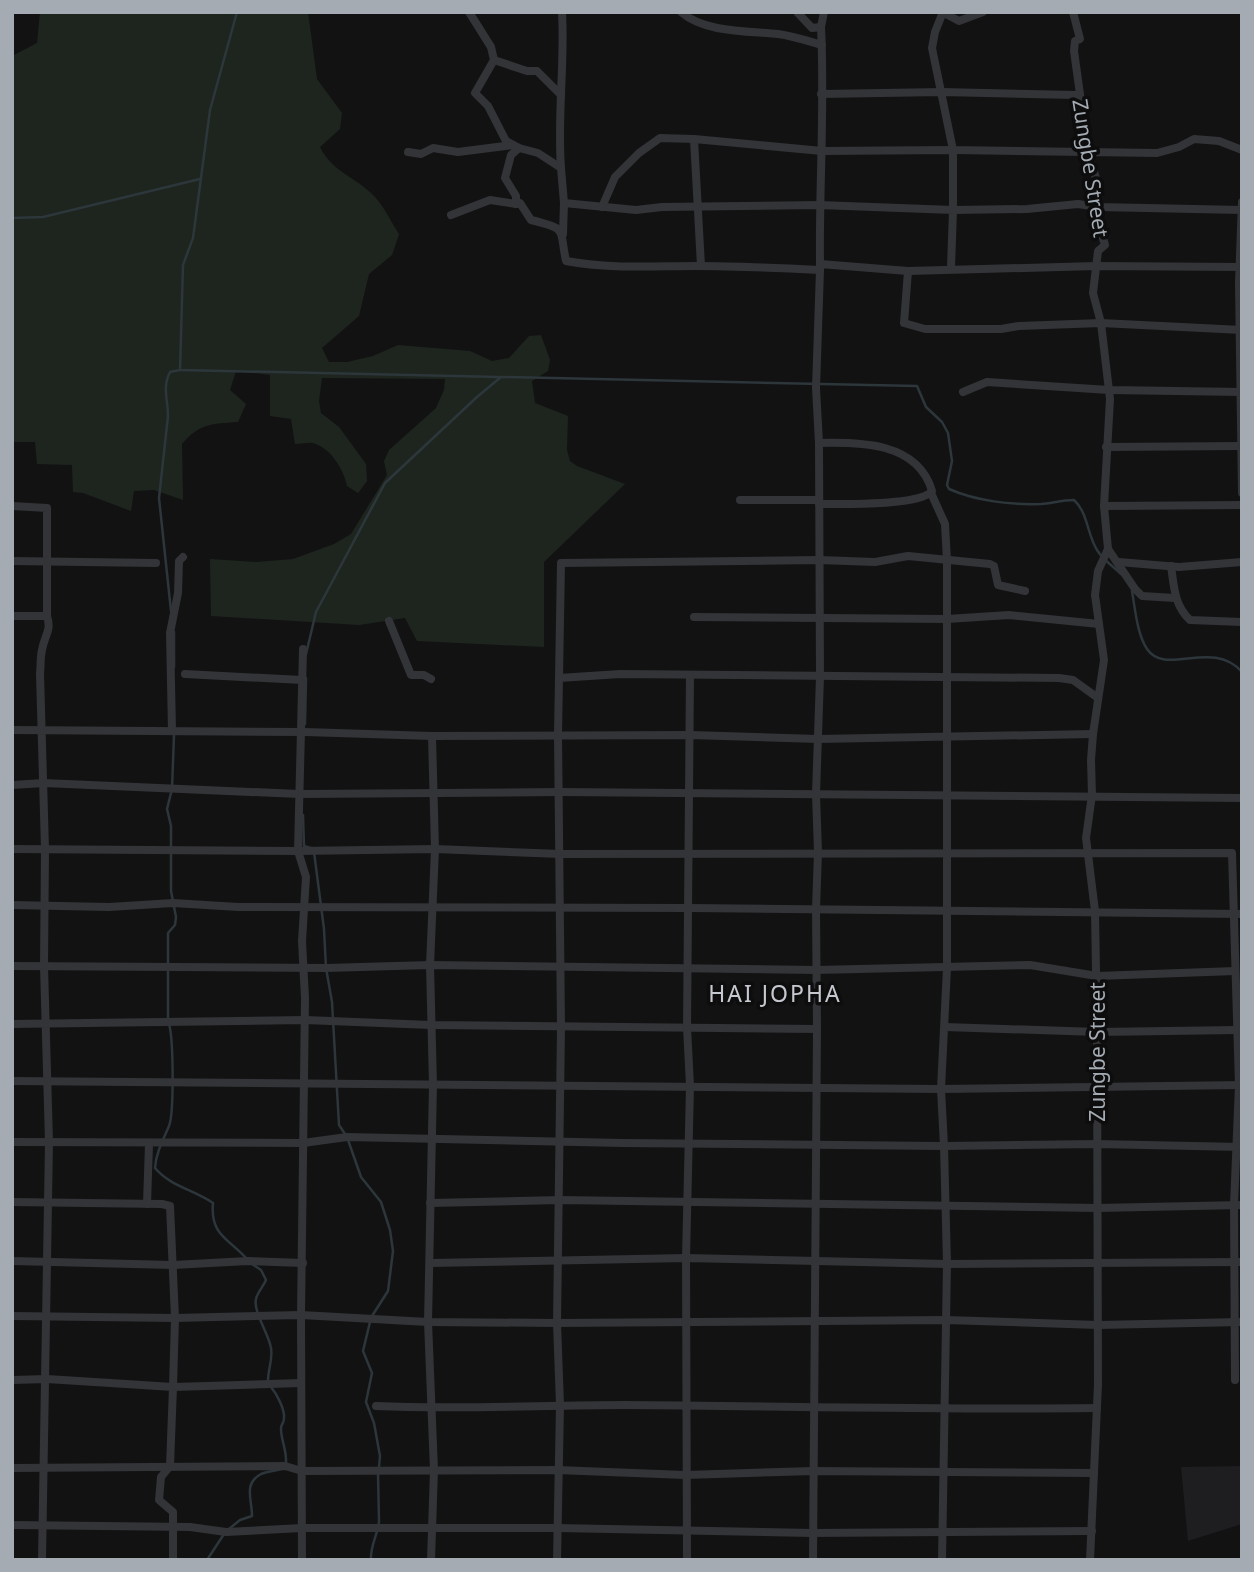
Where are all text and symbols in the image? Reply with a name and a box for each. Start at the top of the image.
street label: Zungbe Street [1066,97,1116,240]
district label: HAI JOPHA [708,977,842,1009]
street label: Zungbe Street [1083,982,1111,1122]

